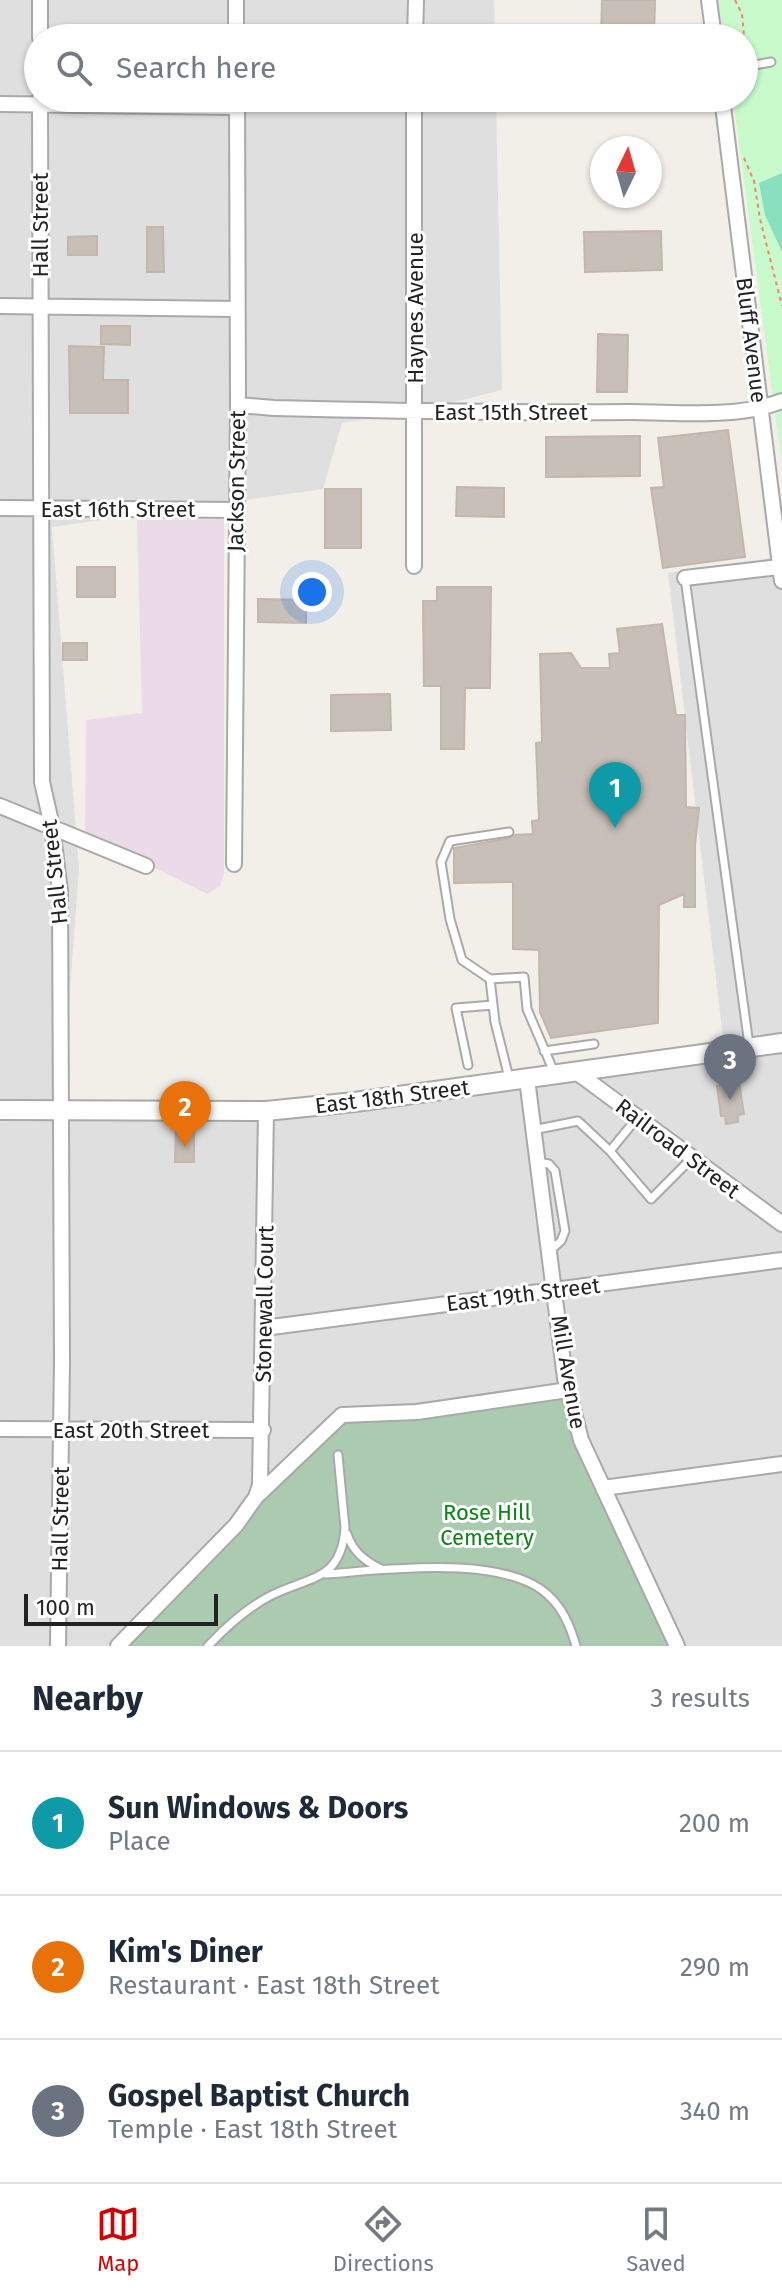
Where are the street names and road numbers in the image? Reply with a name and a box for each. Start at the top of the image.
street label: Hall Street [27,172,54,278]
street label: Haynes Avenue [402,232,429,384]
street label: Bluff Avenue [730,276,773,404]
street label: East 15th Street [434,399,588,426]
street label: Jackson Street [222,410,251,552]
street label: East 16th Street [41,496,196,523]
street label: Hall Street [36,818,73,926]
street label: East 18th Street [313,1074,471,1119]
street label: Railroad Street [610,1093,745,1204]
street label: Stonewall Court [250,1225,279,1383]
street label: East 19th Street [445,1272,602,1317]
street label: Mill Avenue [545,1313,592,1431]
street label: East 20th Street [53,1417,209,1444]
street label: Hall Street [46,1466,75,1572]

